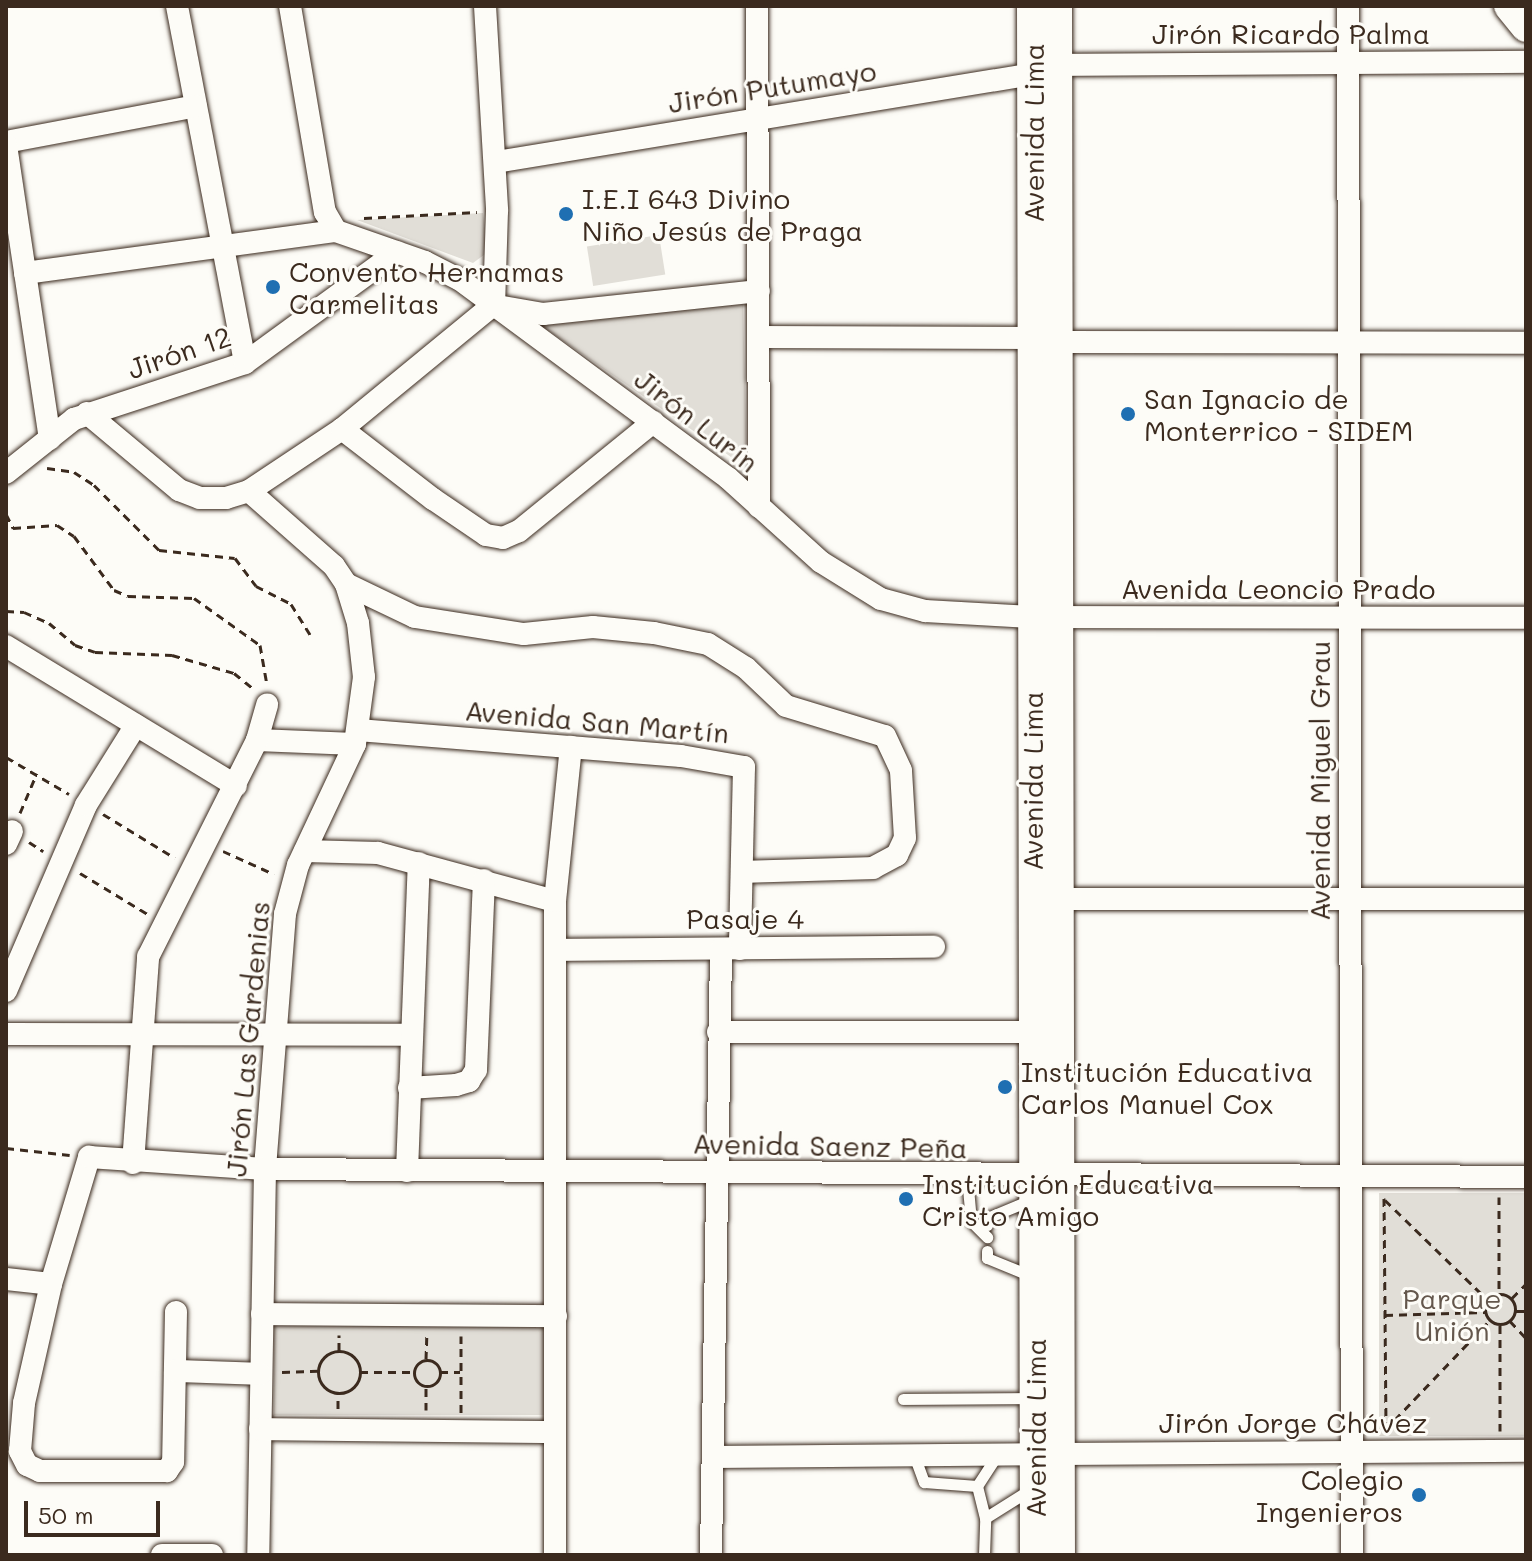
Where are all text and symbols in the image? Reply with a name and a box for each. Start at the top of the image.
street label: Jirón Ricardo Palma [1152,16,1430,50]
street label: Avenida Lima [1016,43,1050,223]
street label: Jirón Putumayo [666,53,878,119]
place label: I.E.I 643 Divino Niño Jesús de Praga [582,181,863,247]
marker: I.E.I 643 Divino Niño Jesús de Praga [557,205,575,223]
place label: Convento Hernamas Carmelitas [289,254,564,320]
marker: Convento Hernamas Carmelitas [264,278,282,296]
street label: Jirón 12 [123,319,235,385]
street label: Jirón Lurín [629,361,765,479]
place label: San Ignacio de Monterrico - SIDEM [1144,381,1413,447]
marker: San Ignacio de Monterrico - SIDEM [1119,405,1137,423]
street label: Avenida Leoncio Prado [1121,571,1435,605]
street label: Avenida Miguel Grau [1302,641,1336,921]
street label: Avenida Lima [1015,691,1049,871]
street label: Avenida San Martín [464,693,730,749]
street label: Jirón Las Gardenias [218,900,276,1178]
street label: Pasaje 4 [686,901,804,935]
place label: Institución Educativa Carlos Manuel Cox [1021,1054,1313,1120]
marker: Institución Educativa Carlos Manuel Cox [996,1078,1014,1096]
street label: Avenida Saenz Peña [692,1126,968,1164]
place label: Institución Educativa Cristo Amigo [922,1166,1214,1232]
marker: Institución Educativa Cristo Amigo [897,1190,915,1208]
park label: Parque Unión [1402,1281,1502,1347]
street label: Avenida Lima [1018,1338,1052,1518]
street label: Jirón Jorge Chávez [1159,1405,1427,1439]
place label: Colegio Ingenieros [1256,1462,1403,1528]
scale bar [28,1485,164,1535]
marker: Colegio Ingenieros [1410,1486,1428,1504]
text: 50 m [38,1499,94,1530]

